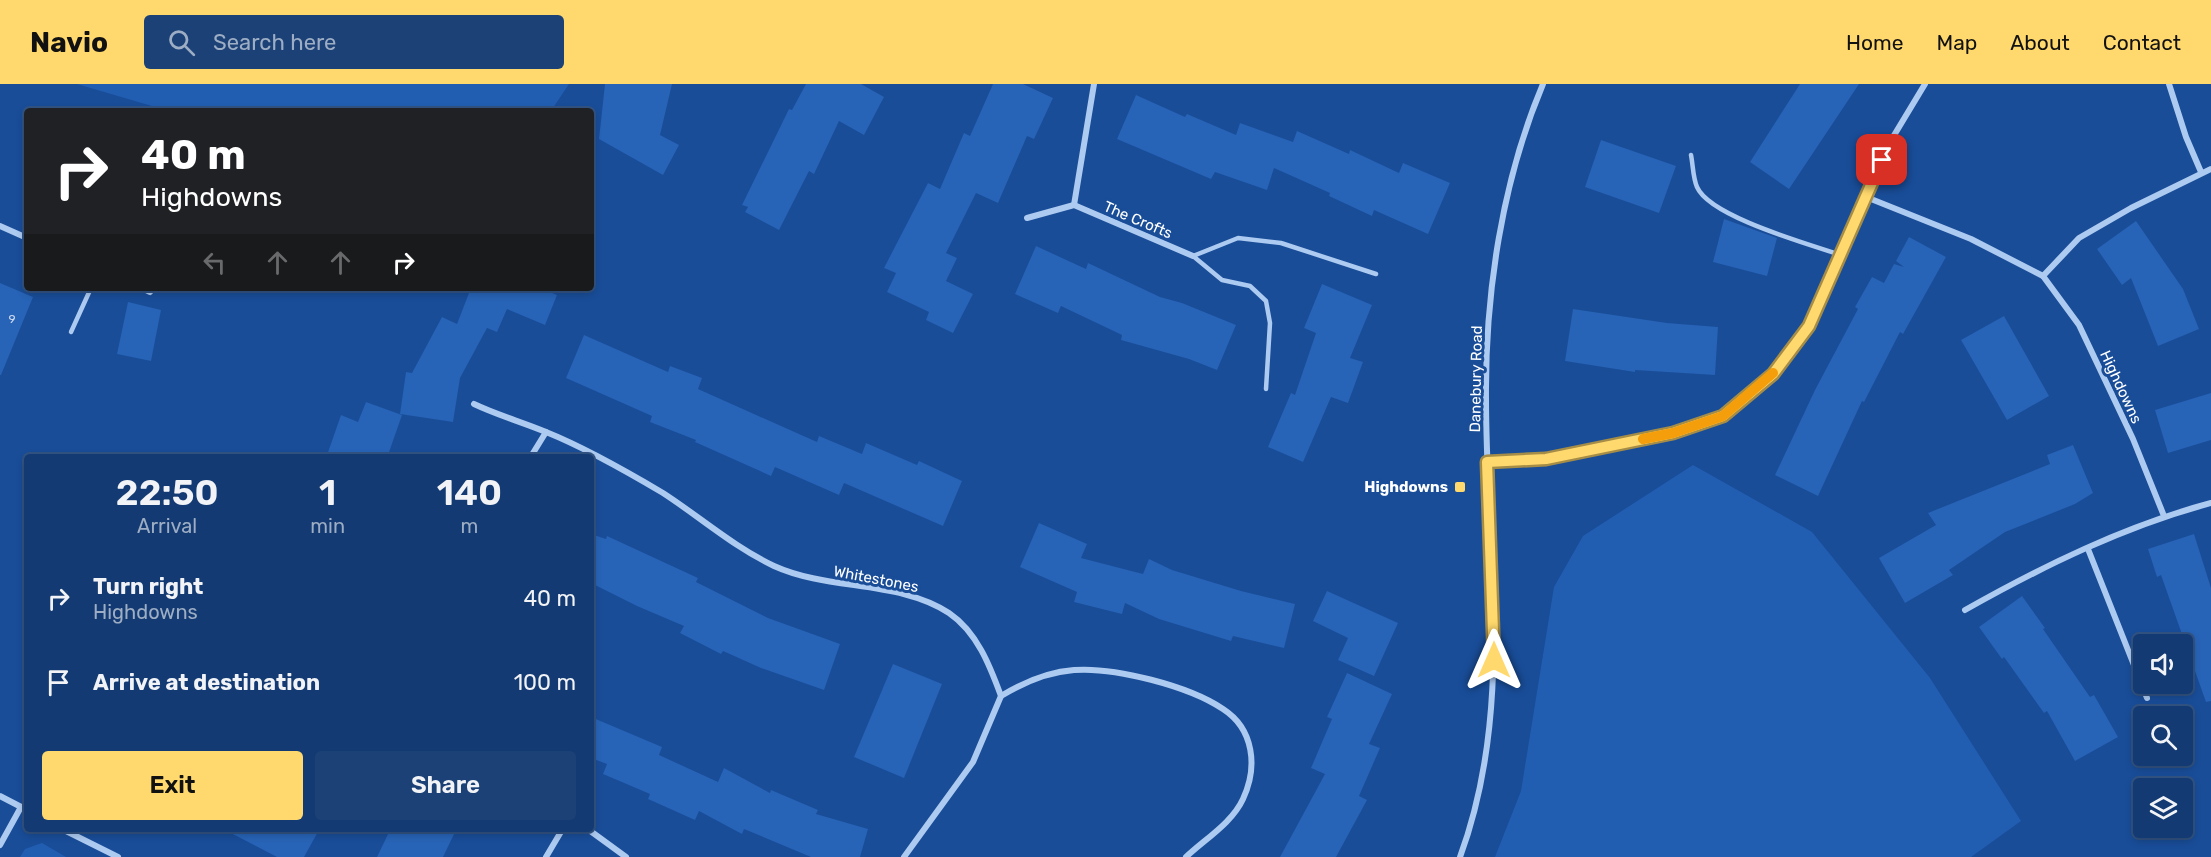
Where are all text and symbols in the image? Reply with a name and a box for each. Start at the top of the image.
search box [144,15,564,69]
text: Navio [30,26,108,59]
icon: search [165,26,198,59]
text: Search here [213,29,336,56]
text: Home [1846,30,1903,55]
text: Map [1936,30,1977,55]
text: About [2010,30,2070,55]
text: Contact [2103,30,2181,55]
text: 40 m [141,130,246,180]
icon: right [42,132,120,210]
pin [1856,134,1907,185]
icon: arrive [1865,143,1898,176]
text: Highdowns [141,181,282,213]
street label: The Crofts [1101,197,1175,243]
icon: left [198,246,231,279]
icon: ahead [261,246,294,279]
icon: ahead [324,246,357,279]
icon: right [387,246,420,279]
house number: 9 [8,312,16,326]
street label: Danebury Road [1466,325,1486,433]
street label: Highdowns [2096,348,2146,427]
text: 22:50 [116,471,218,514]
text: 1 [319,471,336,514]
text: 140 [437,471,502,514]
place label: Highdowns [1364,478,1448,496]
marker: Highdowns [1453,480,1467,494]
text: Arrival [137,514,197,538]
text: min [310,514,345,538]
text: m [461,514,478,538]
street label: Whitestones [832,562,920,596]
text: Turn right [93,573,203,600]
icon: right [42,582,75,615]
text: 40 m [523,585,576,612]
text: Highdowns [93,600,198,624]
position arrow [1462,628,1526,692]
map controls [2133,634,2193,838]
button: sound [2133,634,2193,694]
icon: arrive [42,666,75,699]
text: Arrive at destination [93,669,320,696]
text: 100 m [514,669,576,696]
button: search [2133,706,2193,766]
button: Exit [42,751,303,820]
button: Share [315,751,576,820]
button: layers [2133,778,2193,838]

